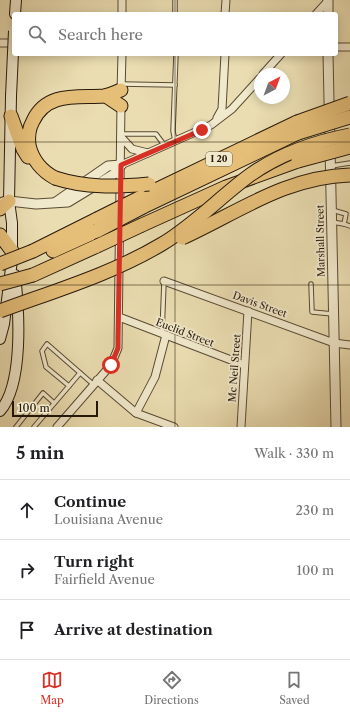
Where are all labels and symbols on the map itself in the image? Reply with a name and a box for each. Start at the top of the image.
north arrow [254,68,290,104]
route end [193,121,211,139]
road number: I 20 [206,152,232,166]
street label: Marshall Street [313,204,328,277]
street label: Davis Street [231,289,289,320]
street label: Euclid Street [154,315,216,350]
street label: Mc Neil Street [226,333,243,403]
route start [102,356,120,374]
scale bar [12,399,98,418]

